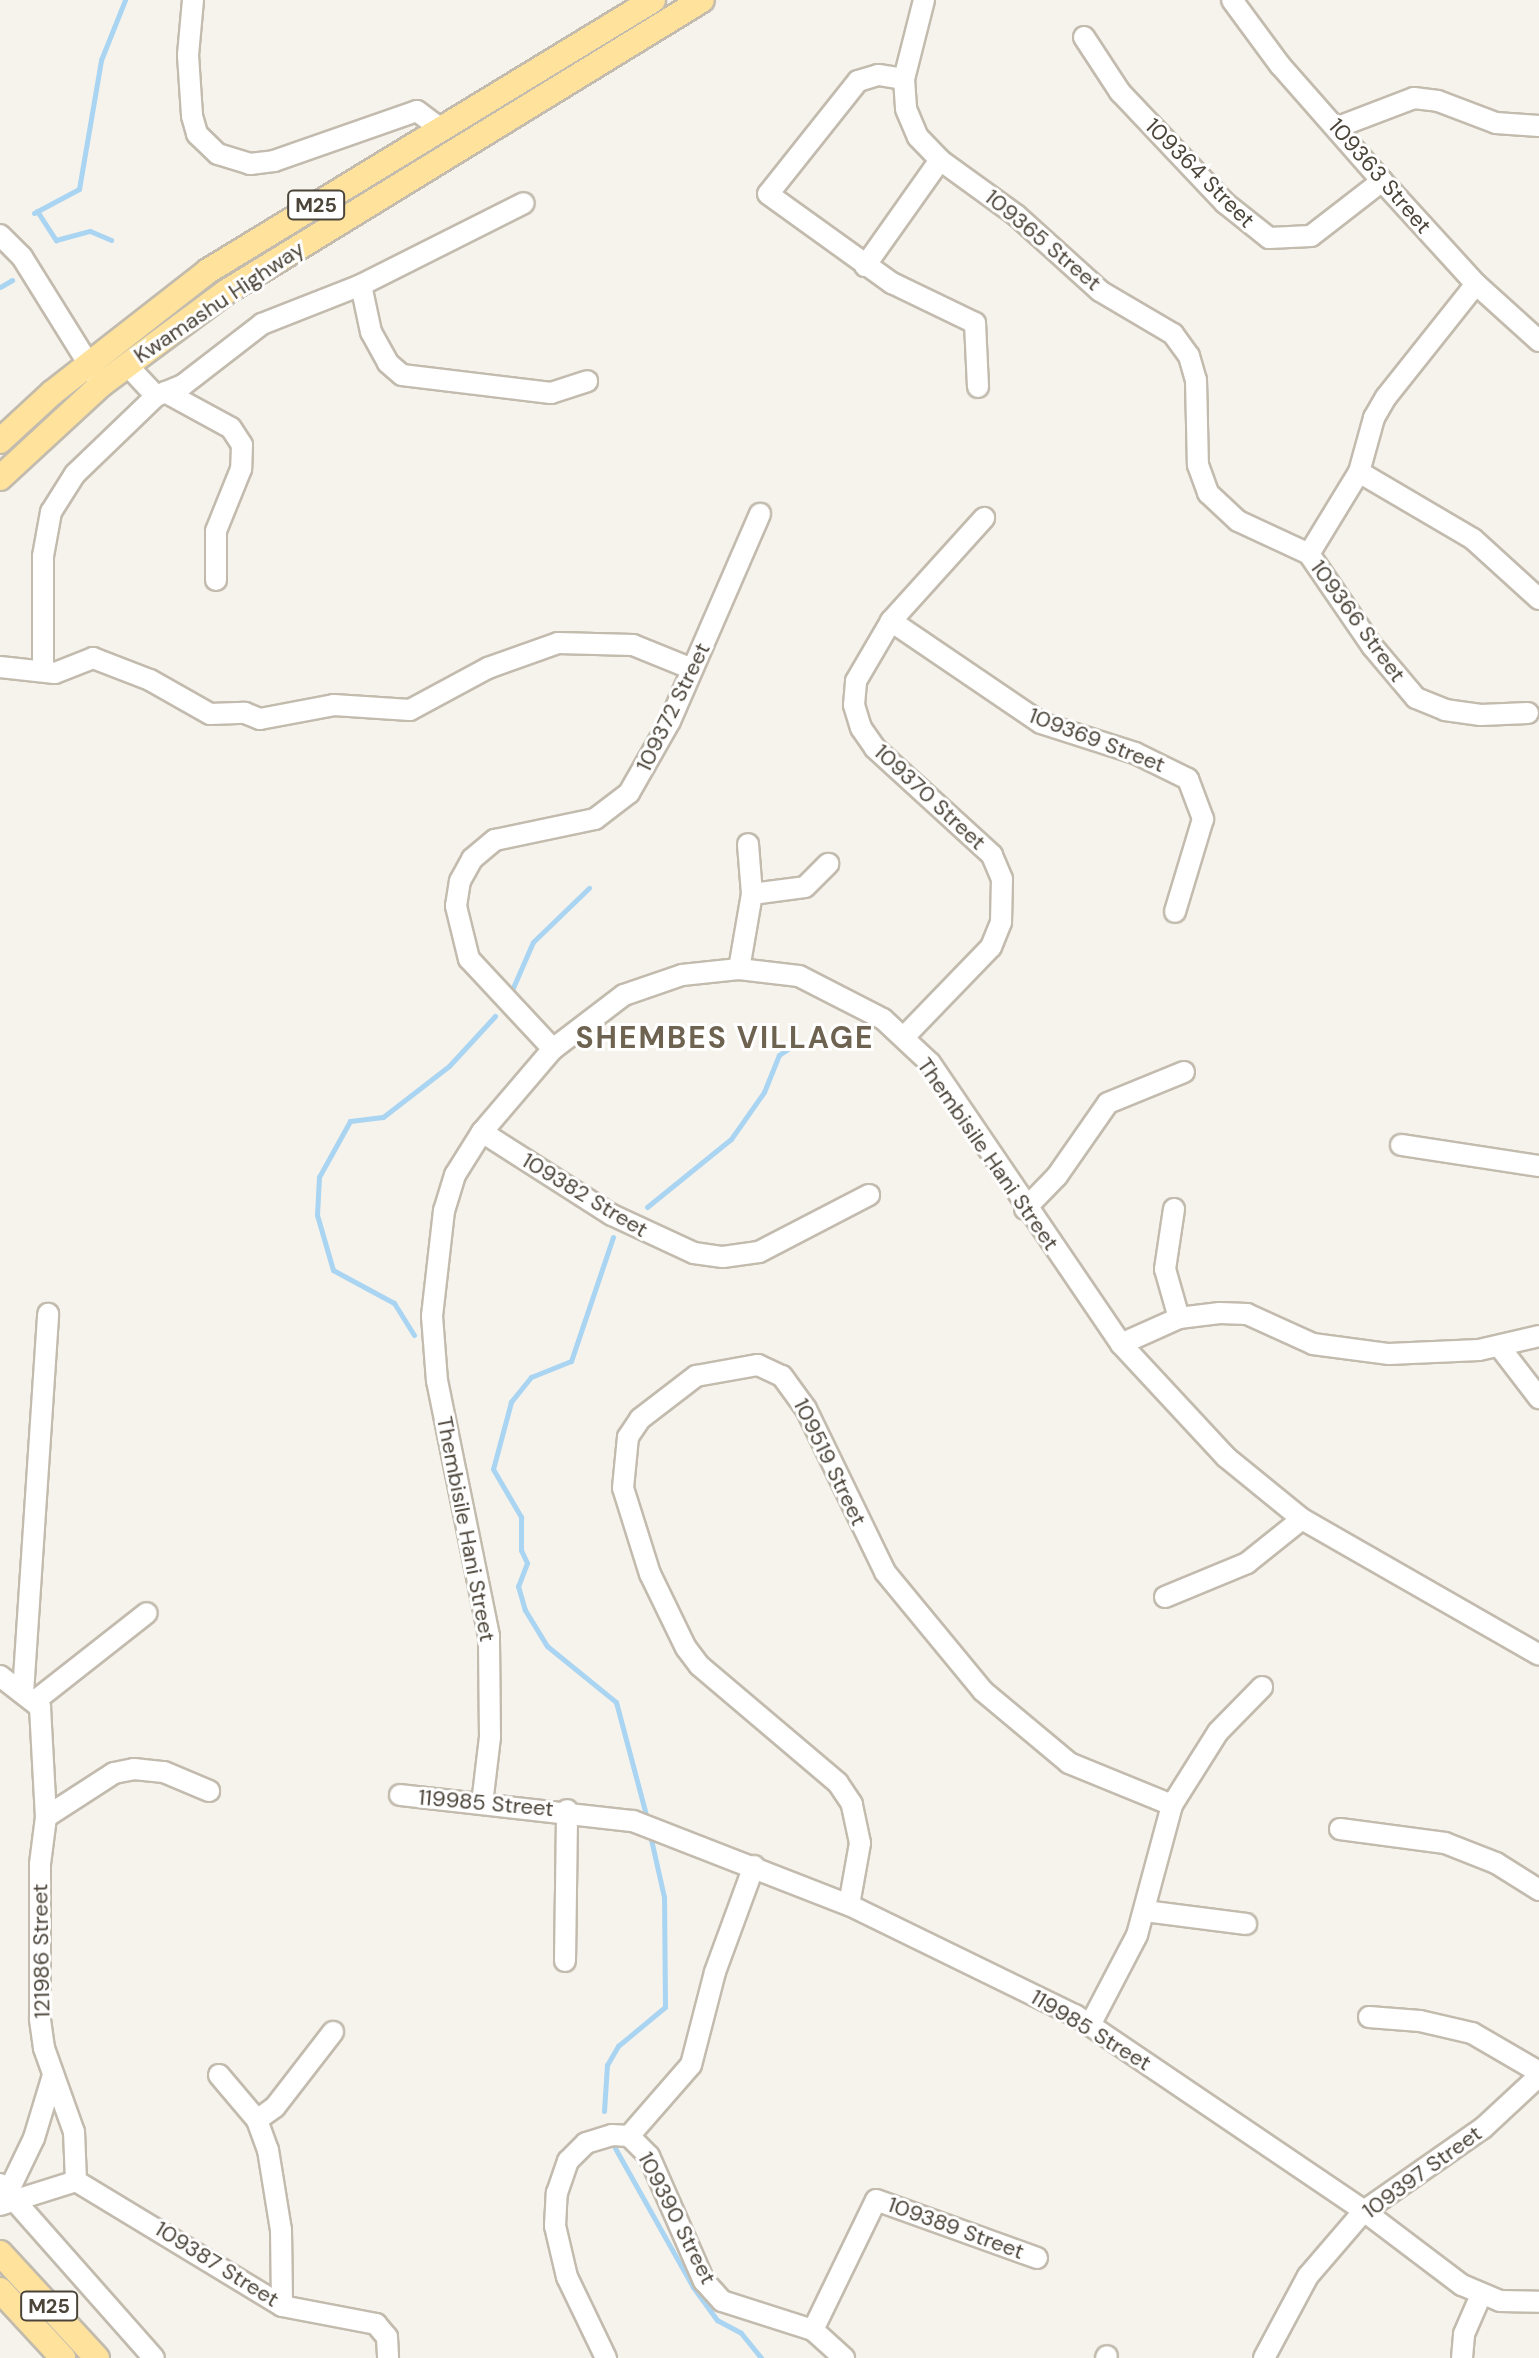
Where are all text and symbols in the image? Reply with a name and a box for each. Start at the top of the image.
street label: 109364 Street [1140,113,1260,233]
street label: 109363 Street [1323,113,1437,239]
street label: 109365 Street [980,184,1106,296]
road number: M25 [286,189,346,221]
street label: Kwamashu Highway [129,235,309,369]
street label: 109366 Street [1305,555,1411,687]
street label: 109372 Street [630,638,716,776]
street label: 109369 Street [1025,702,1169,778]
street label: 109370 Street [869,739,991,855]
district label: SHEMBES VILLAGE [575,1020,875,1056]
street label: Thembisile Hani Street [912,1053,1064,1255]
street label: 109382 Street [517,1147,653,1243]
street label: 109519 Street [788,1394,872,1530]
street label: Thembisile Hani Street [431,1414,501,1644]
street label: 119985 Street [417,1784,555,1822]
street label: 121986 Street [27,1883,55,2019]
street label: 119985 Street [1026,1984,1156,2076]
street label: 109397 Street [1357,2120,1487,2224]
street label: 109390 Street [632,2148,722,2288]
street label: 109389 Street [884,2191,1028,2265]
street label: 109387 Street [150,2215,284,2313]
road number: M25 [19,2290,79,2322]

